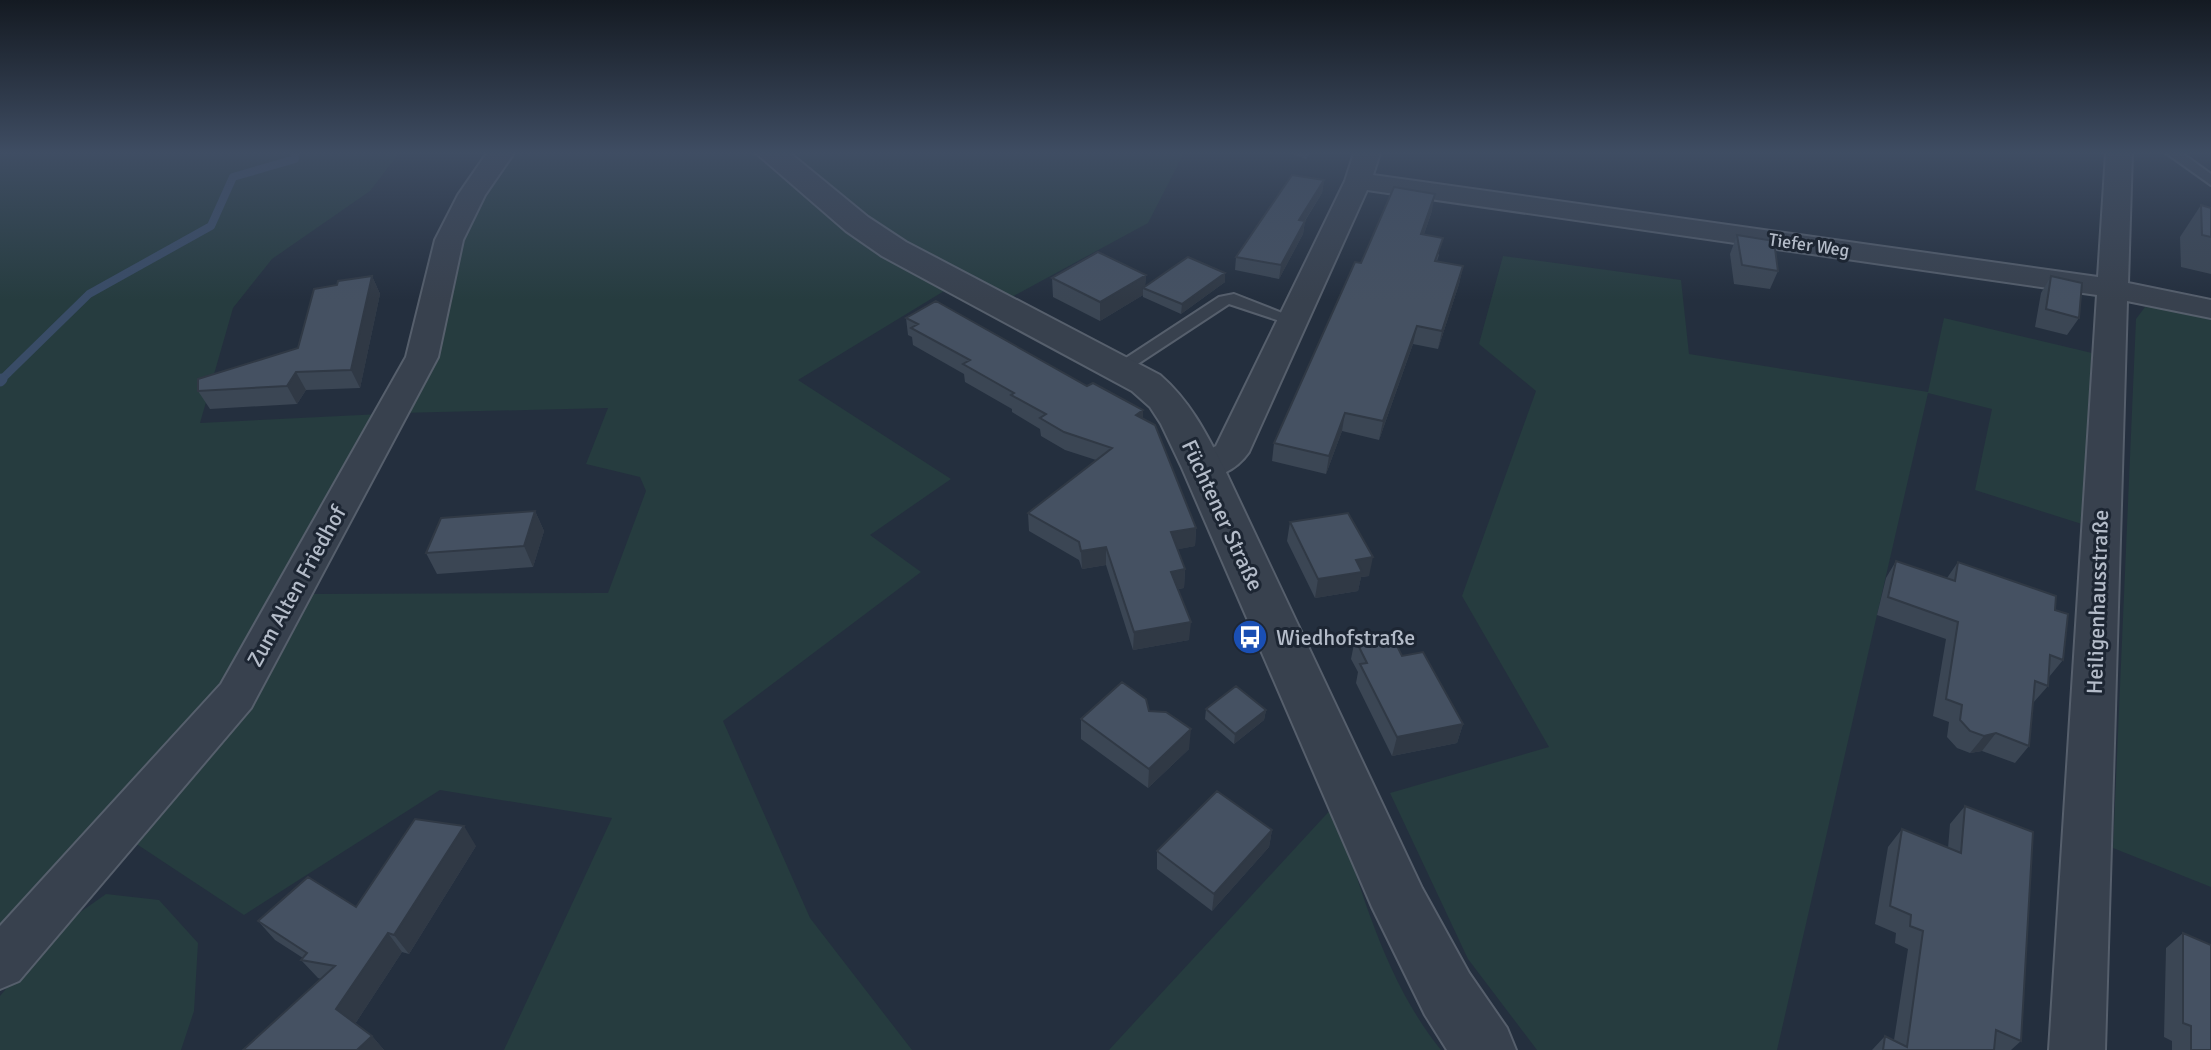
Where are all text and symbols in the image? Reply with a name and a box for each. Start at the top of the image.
street label: Tiefer Weg [1767,228,1851,262]
street label: Füchtener Straße [1176,435,1269,595]
street label: Zum Alten Friedhof [241,500,353,671]
street label: Heiligenhausstraße [2081,509,2114,695]
bus stop icon: Wiedhofstraße [1231,618,1269,656]
place label: Wiedhofstraße [1276,624,1415,651]

